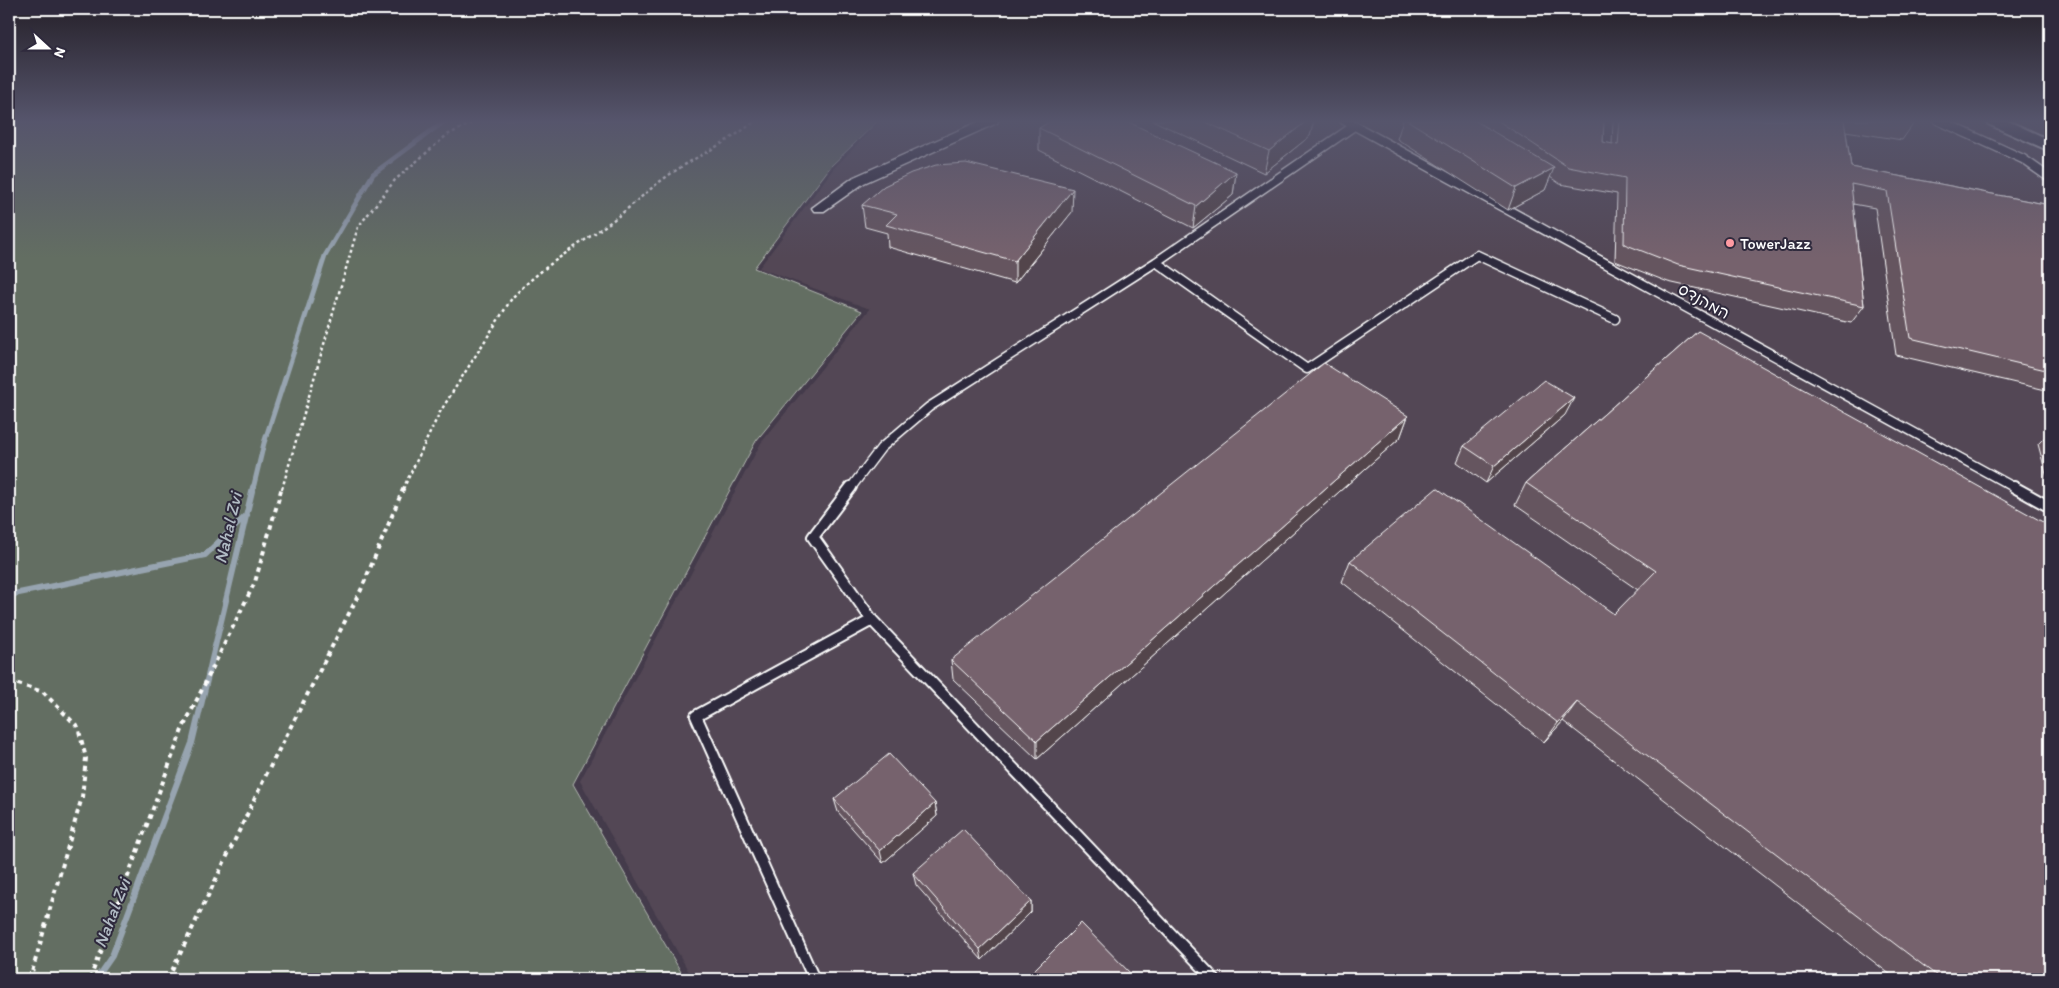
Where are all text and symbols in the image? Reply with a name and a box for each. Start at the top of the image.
north arrow [22,22,72,72]
text: N [50,45,69,60]
place label: TowerJazz [1740,234,1811,253]
marker: TowerJazz [1724,237,1736,249]
street label: המהנדס [1675,279,1733,323]
water label: Nahal Zvi [209,488,247,566]
water label: Nahal Zvi [89,873,136,951]

